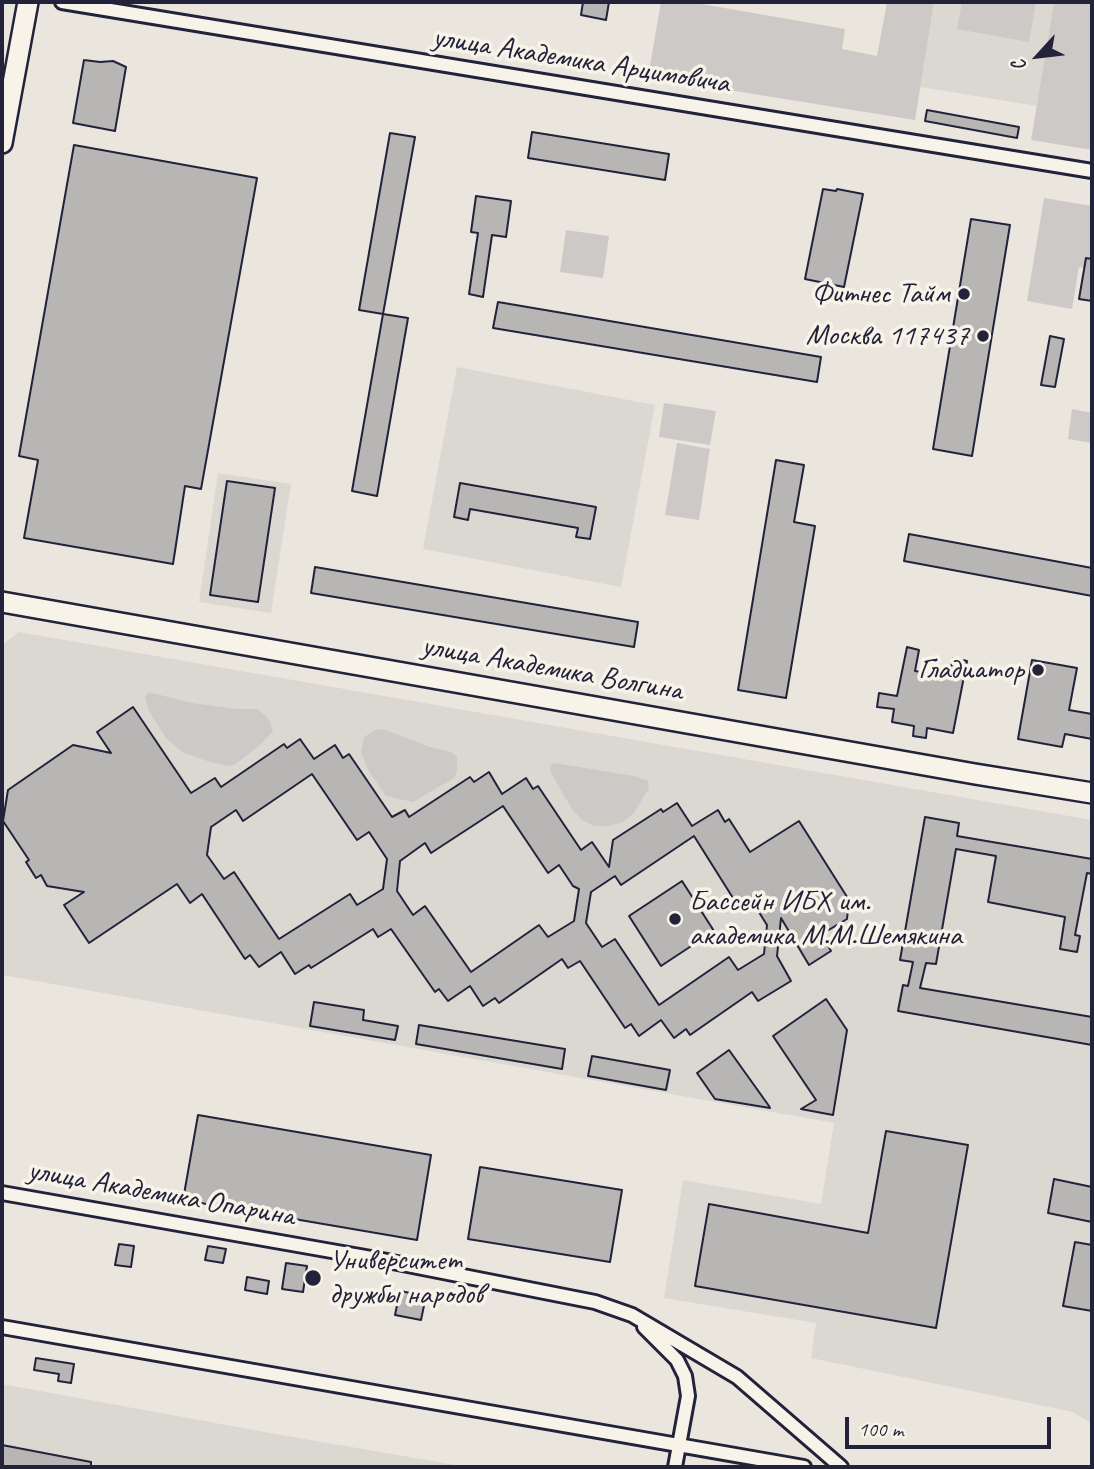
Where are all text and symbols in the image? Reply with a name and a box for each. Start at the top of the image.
street label: улица Академика Арцимовича [430,20,732,102]
north arrow [1003,21,1073,91]
text: С [1006,56,1032,75]
place label: Фитнес Тайм [811,276,950,312]
marker: Фитнес Тайм [956,286,972,302]
place label: Москва 117437 [806,318,969,354]
marker: Москва 117437 [975,328,991,344]
street label: улица Академика Волгина [419,628,685,710]
place label: Гладиатор [918,652,1024,688]
marker: Гладиатор [1030,662,1046,678]
place label: Бассейн ИБХ им. академика М.М.Шемякина [689,884,962,954]
marker: Бассейн ИБХ им. академика М.М.Шемякина [667,911,683,927]
street label: улица Академика Опарина [25,1153,297,1235]
place label: Университет дружбы народов [329,1243,483,1314]
marker: Университет дружбы народов [303,1268,323,1288]
scale bar [849,1402,1056,1446]
text: 100 m [858,1416,903,1442]

